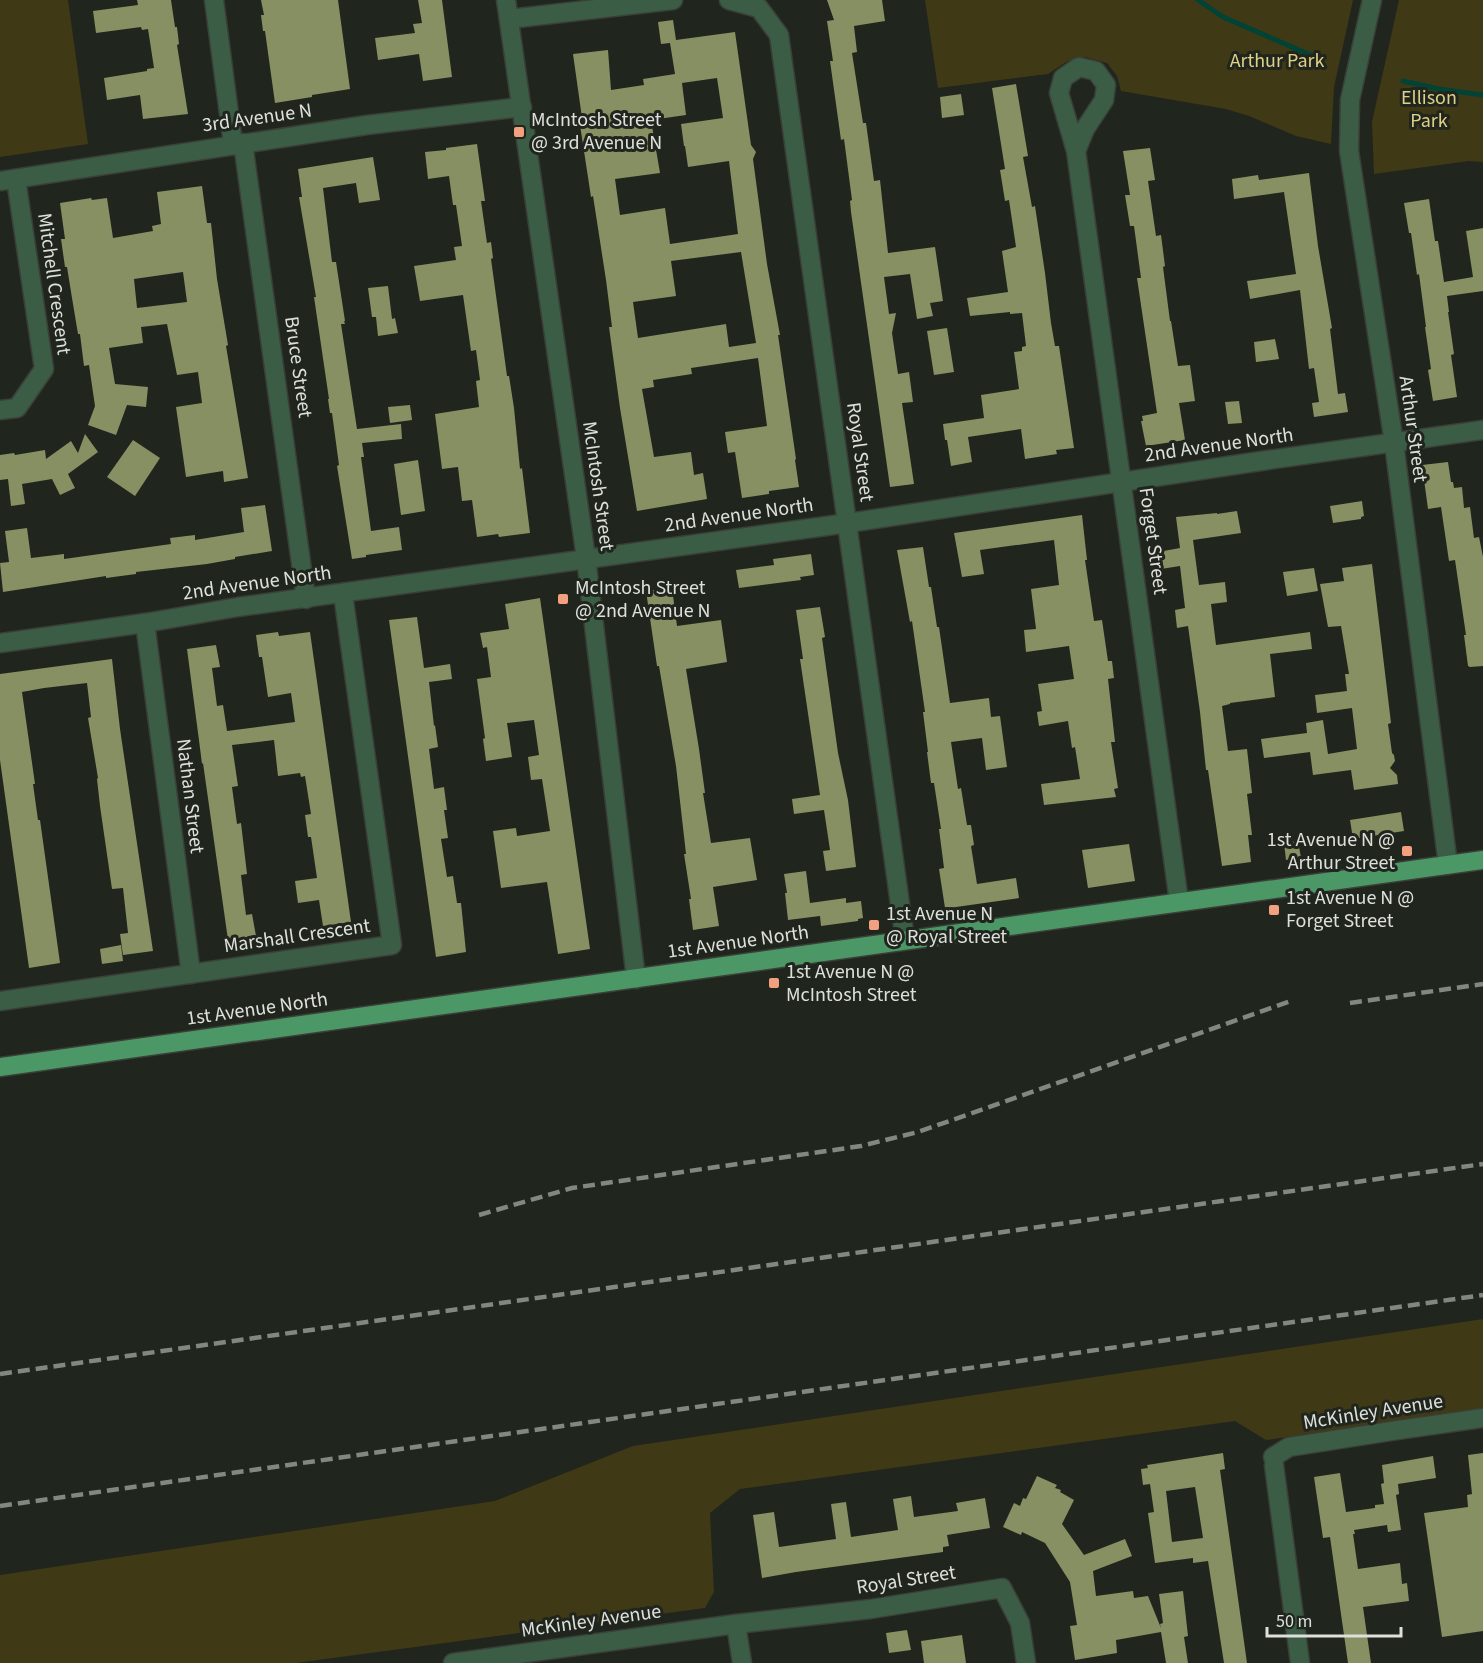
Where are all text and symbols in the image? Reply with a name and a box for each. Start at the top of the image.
park label: Arthur Park [1230,47,1324,75]
park label: Ellison Park [1401,84,1457,135]
street label: 3rd Avenue N [200,96,314,140]
place label: McIntosh Street @ 3rd Avenue N [531,106,662,157]
marker: McIntosh Street @ 3rd Avenue N [512,125,526,139]
street label: Mitchell Crescent [30,211,78,357]
street label: Bruce Street [277,314,319,420]
street label: Arthur Street [1392,374,1434,484]
street label: Royal Street [839,400,881,504]
street label: McIntosh Street [575,419,621,553]
street label: 2nd Avenue North [1143,421,1295,469]
street label: Forget Street [1132,486,1174,596]
street label: 2nd Avenue North [663,491,815,539]
street label: 2nd Avenue North [181,559,333,607]
place label: McIntosh Street @ 2nd Avenue N [575,574,711,625]
marker: McIntosh Street @ 2nd Avenue N [556,592,570,606]
street label: Nathan Street [169,737,211,855]
place label: 1st Avenue N @ Arthur Street [1267,826,1395,877]
marker: 1st Avenue N @ Arthur Street [1400,844,1414,858]
place label: 1st Avenue N @ Forget Street [1286,884,1414,935]
place label: 1st Avenue N @ Royal Street [886,900,1007,951]
marker: 1st Avenue N @ Forget Street [1267,903,1281,917]
street label: Marshall Crescent [222,912,372,960]
street label: 1st Avenue North [665,918,811,966]
marker: 1st Avenue N @ Royal Street [867,918,881,932]
place label: 1st Avenue N @ McIntosh Street [786,958,917,1009]
marker: 1st Avenue N @ McIntosh Street [767,976,781,990]
street label: 1st Avenue North [184,985,330,1033]
street label: McKinley Avenue [1301,1387,1445,1437]
street label: Royal Street [854,1558,958,1602]
street label: McKinley Avenue [519,1597,663,1645]
scale bar [1267,1600,1400,1638]
text: 50 m [1276,1609,1312,1634]

